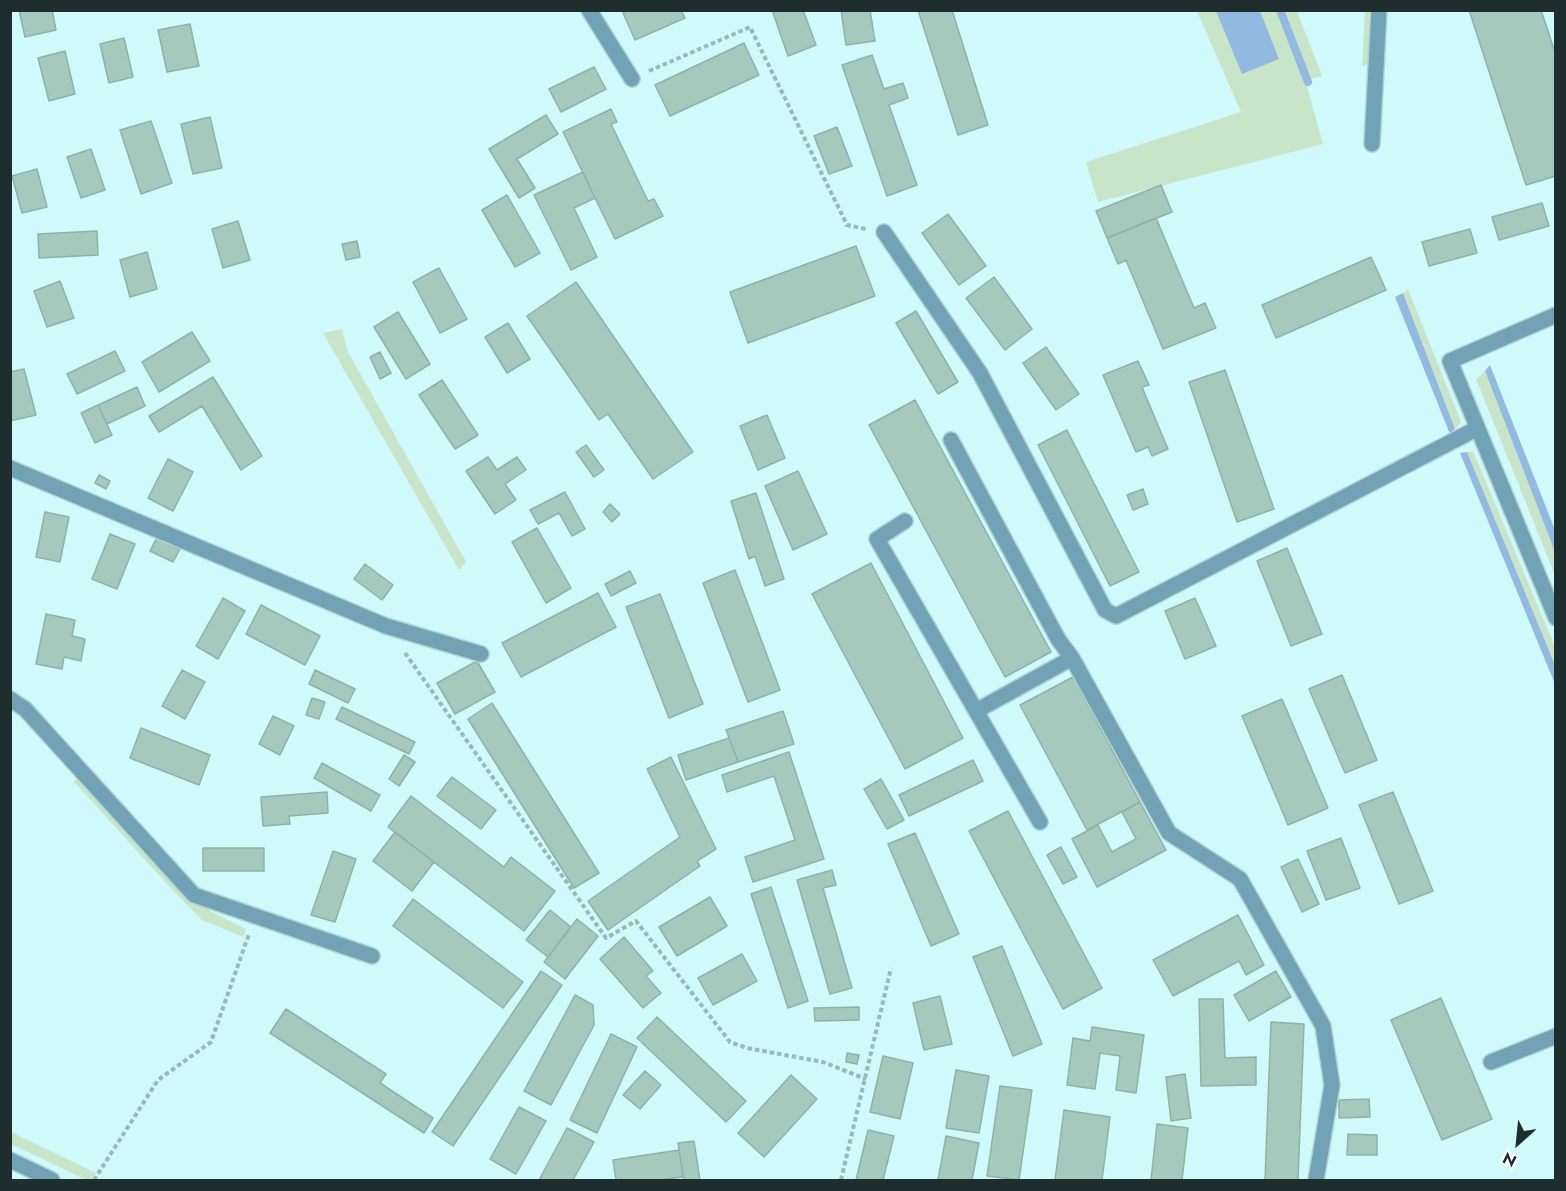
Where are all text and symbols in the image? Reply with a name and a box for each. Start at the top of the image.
north arrow [1488,1113,1548,1173]
text: N [1499,1146,1520,1173]

